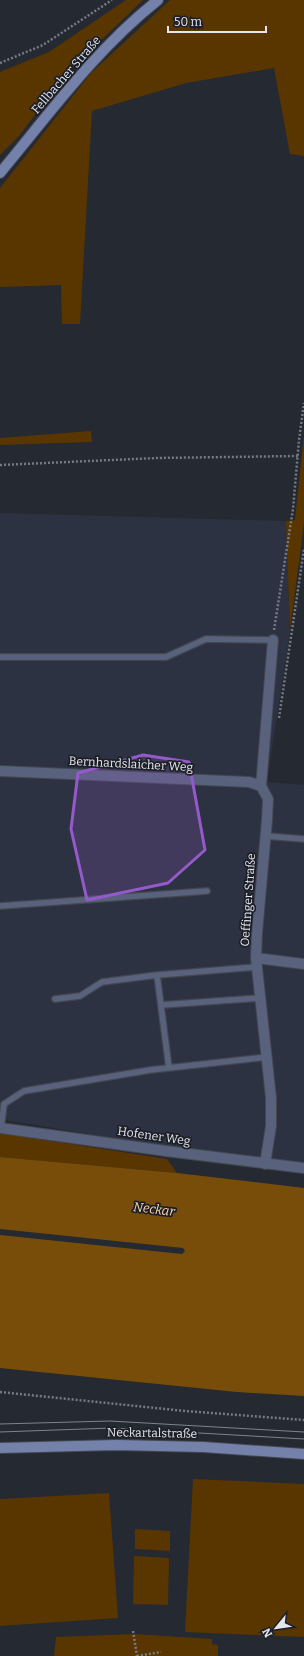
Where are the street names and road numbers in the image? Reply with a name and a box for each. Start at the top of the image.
street label: Fellbacher Straße [29,33,103,117]
street label: Bernhardslaicher Weg [68,754,194,774]
street label: Oeffinger Straße [238,853,258,947]
street label: Hofener Weg [117,1124,192,1148]
street label: Neckartalstraße [107,1425,197,1441]

